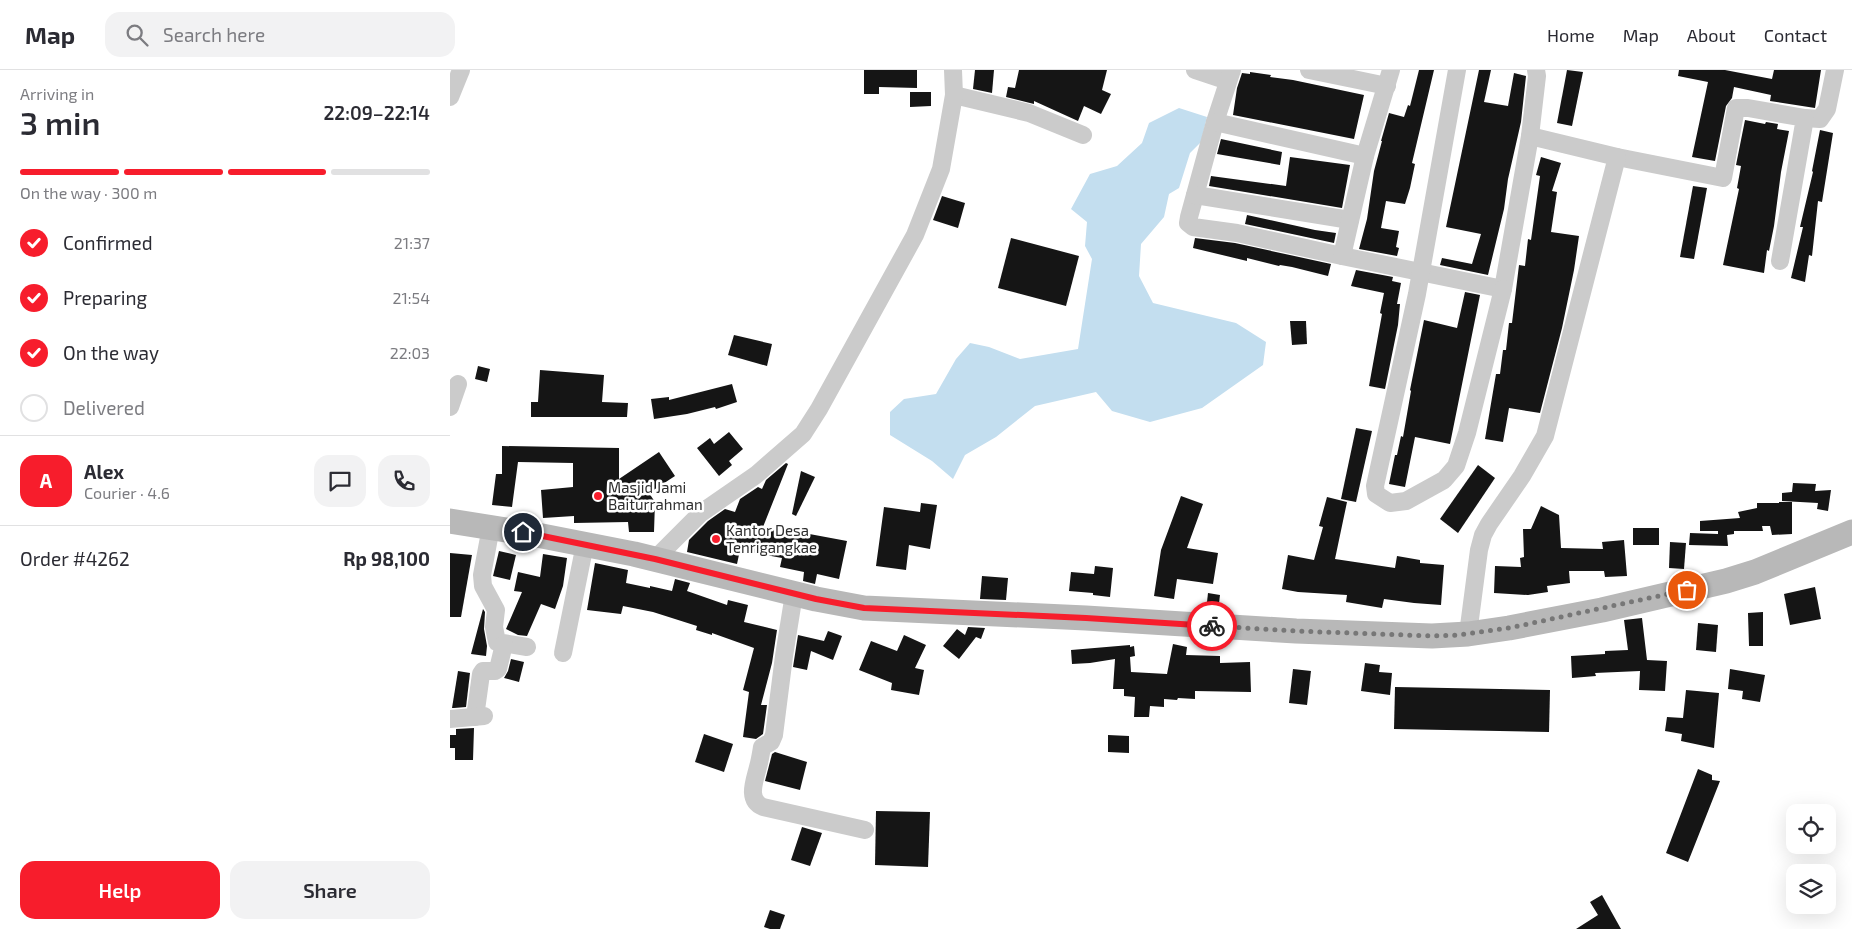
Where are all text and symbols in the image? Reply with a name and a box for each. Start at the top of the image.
search box [105,12,455,57]
text: Map [25,20,75,49]
icon: search [123,21,151,49]
text: Search here [163,23,265,46]
text: Home [1547,24,1595,46]
text: Map [1623,24,1659,46]
text: About [1687,24,1736,46]
text: Contact [1764,24,1827,46]
text: Arriving in [20,84,94,103]
text: 22:09–22:14 [323,101,430,124]
text: 3 min [20,103,101,141]
text: On the way · 300 m [20,183,157,202]
icon: check [20,229,48,257]
text: Confirmed [63,231,153,254]
text: 21:37 [394,233,430,252]
icon: check [20,284,48,312]
text: Preparing [63,286,147,309]
text: 21:54 [392,288,430,307]
icon: check [20,339,48,367]
text: On the way [63,341,159,364]
text: 22:03 [390,343,430,362]
text: Delivered [63,396,145,419]
button: chat [314,455,366,507]
button: phone [378,455,430,507]
text: Alex [84,460,124,483]
text: A [40,469,52,492]
place label: Masjid Jami Baiturrahman [608,478,703,513]
text: Courier · 4.6 [84,483,170,502]
marker: Masjid Jami Baiturrahman [592,490,604,502]
pin [502,511,544,553]
icon: home [509,518,537,546]
place label: Kantor Desa Tenrigangkae [726,521,817,556]
marker: Kantor Desa Tenrigangkae [710,533,722,545]
text: Order #4262 [20,547,130,570]
text: Rp 98,100 [343,547,430,570]
pin [1666,569,1708,611]
icon: bag [1673,576,1701,604]
courier [1187,601,1237,651]
icon: bike [1198,612,1226,640]
map controls [1786,804,1836,914]
button: locate [1786,804,1836,854]
button: Help [20,861,220,919]
button: Share [230,861,430,919]
button: layers [1786,864,1836,914]

